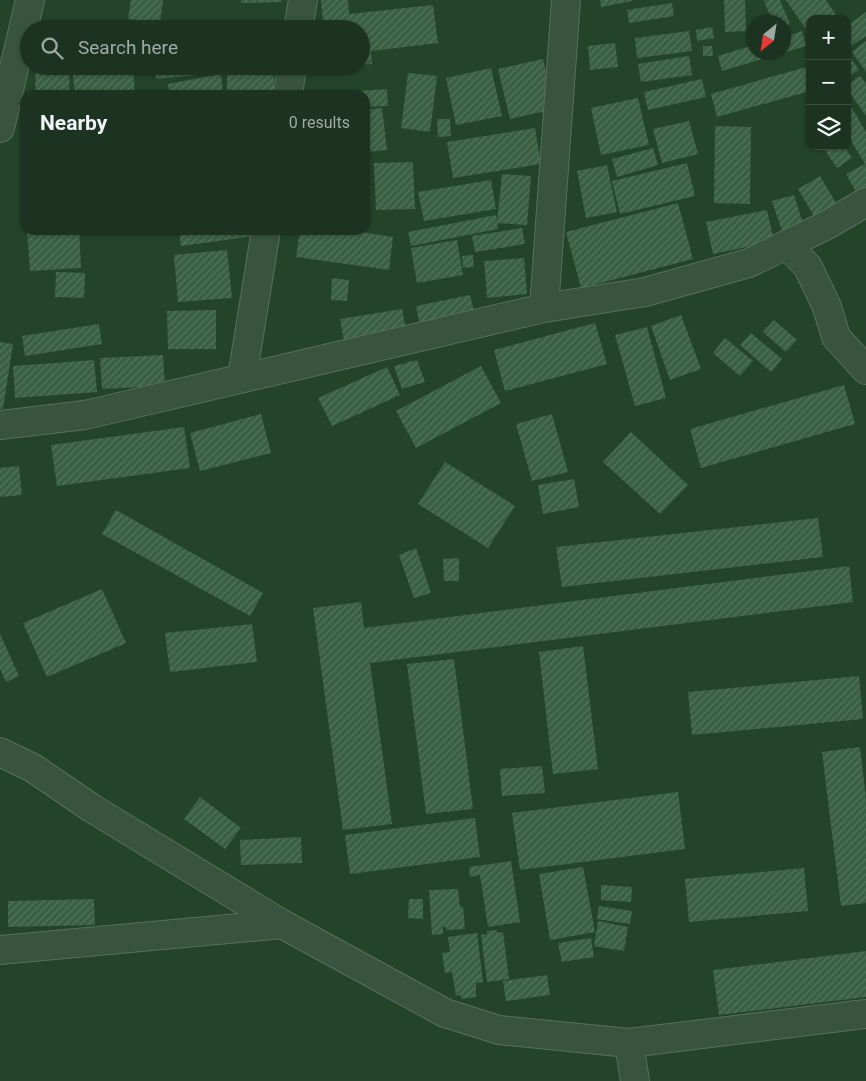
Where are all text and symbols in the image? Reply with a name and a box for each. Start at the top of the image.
north arrow [746,15,791,60]
map controls [806,15,851,150]
button: + [806,15,851,60]
search box [20,20,370,75]
icon: search [38,34,66,62]
text: Search here [78,36,178,59]
button: − [806,60,851,105]
button: layers [806,105,851,150]
text: Nearby [40,111,107,135]
text: 0 results [289,113,350,132]

